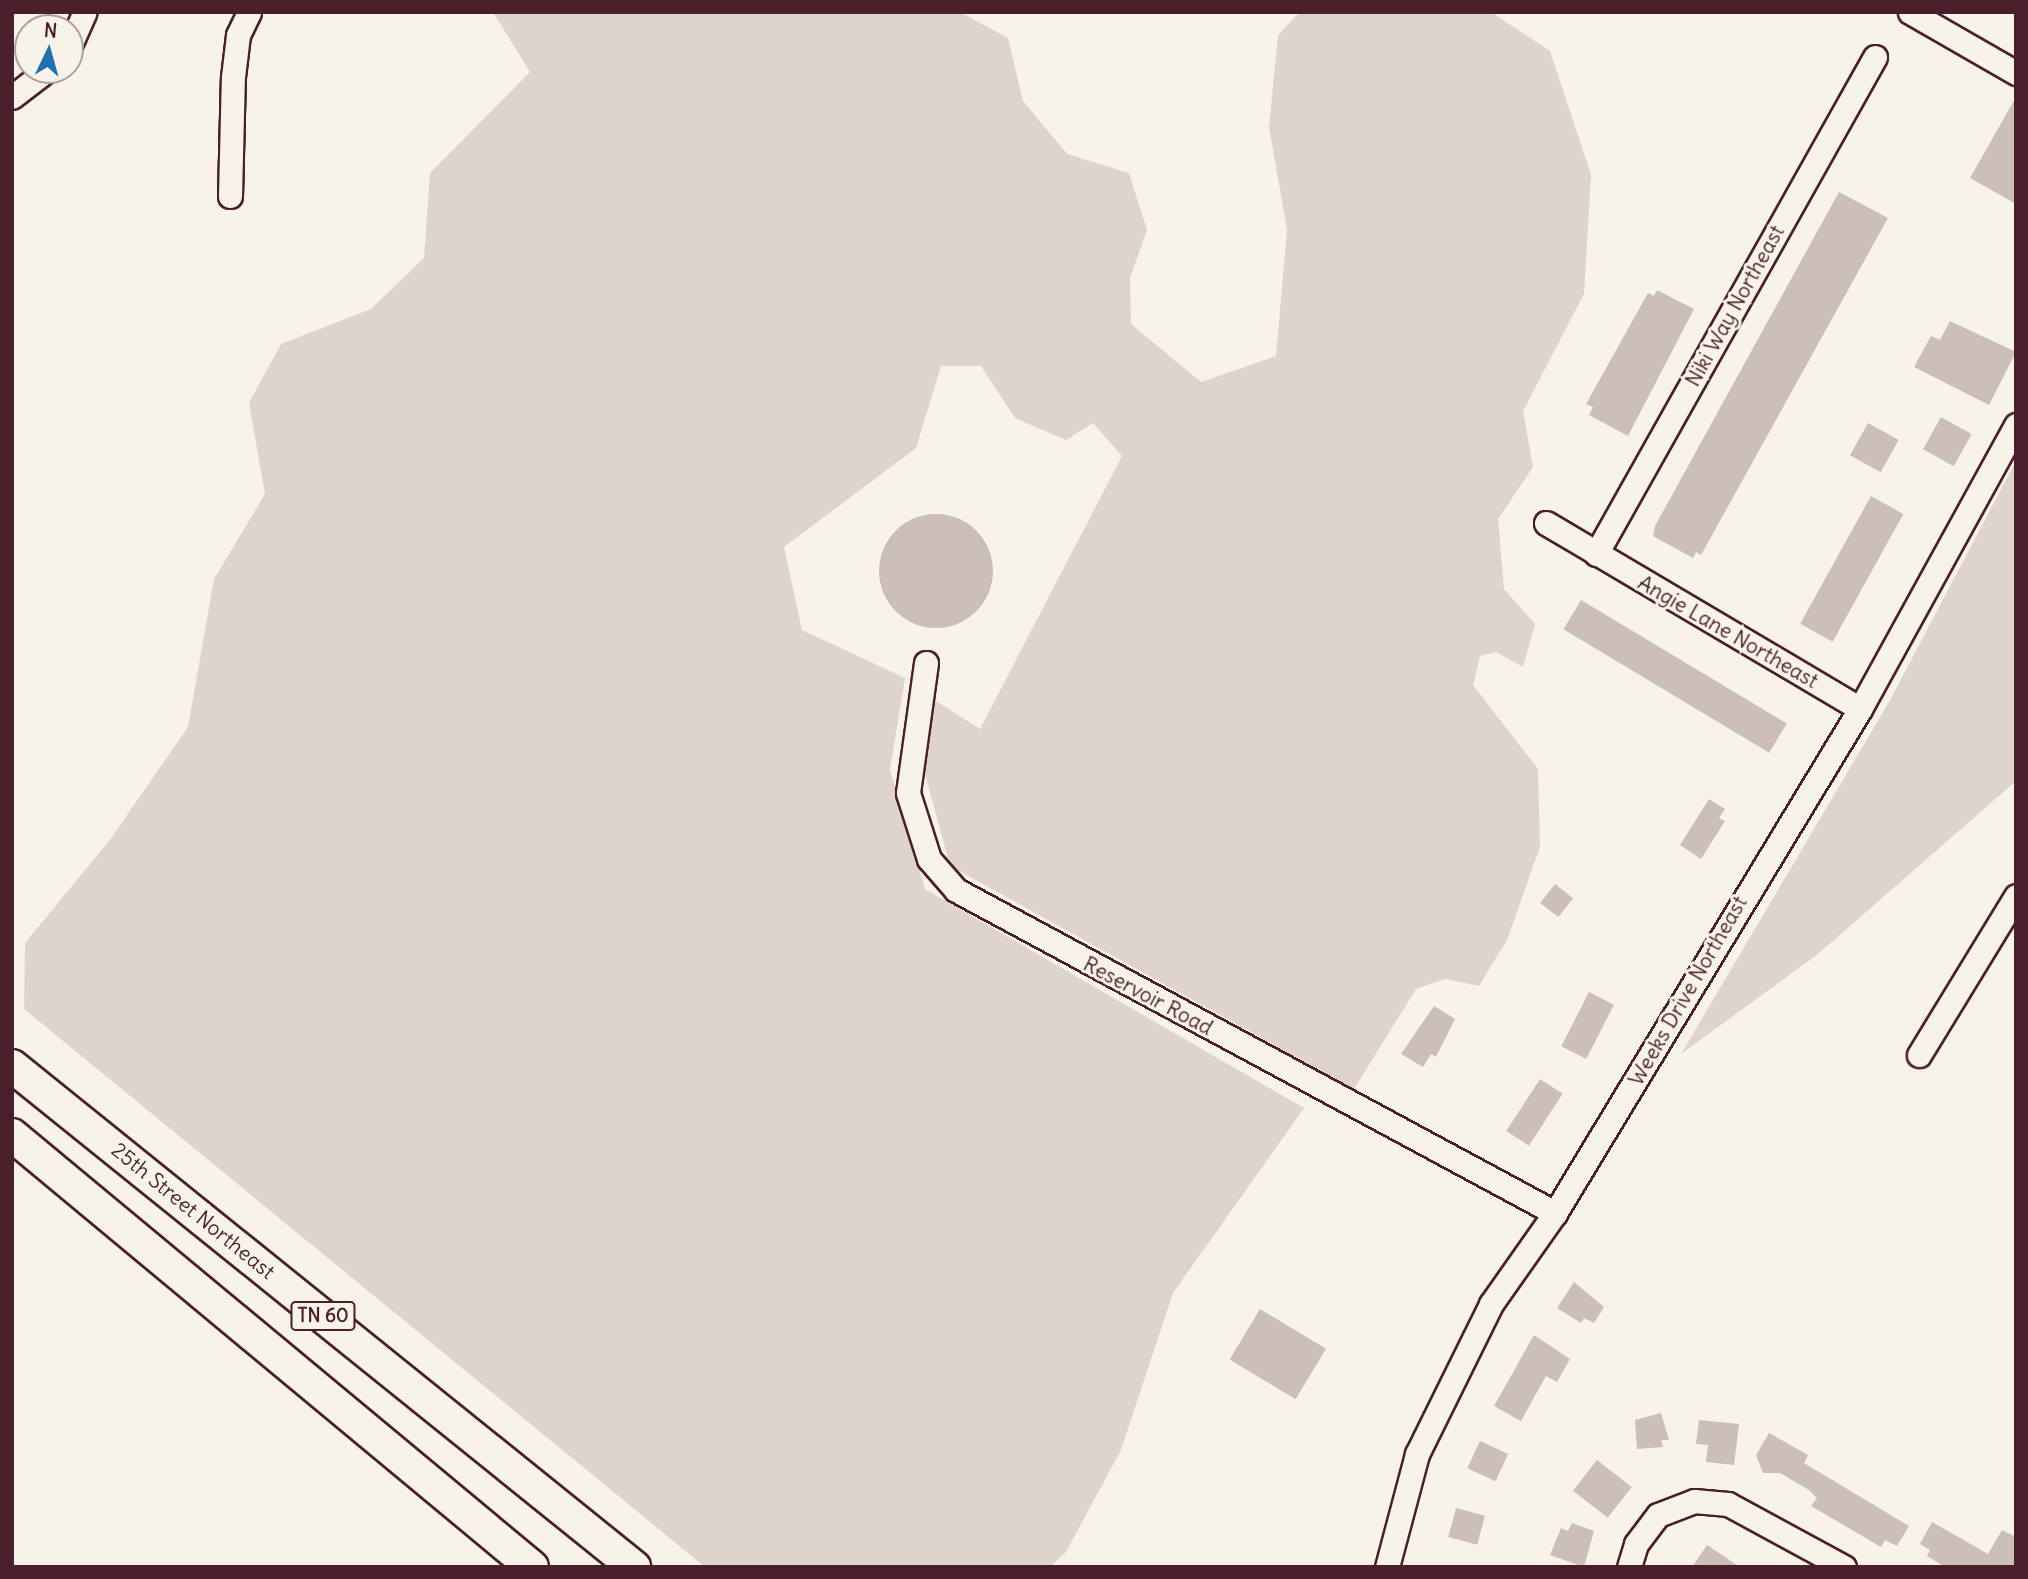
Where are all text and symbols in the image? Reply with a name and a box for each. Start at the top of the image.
north arrow [14,14,84,84]
text: N [43,18,58,43]
street label: Niki Way Northeast [1680,221,1790,391]
street label: Angie Lane Northeast [1633,570,1823,694]
street label: Weeks Drive Northeast [1623,892,1753,1090]
street label: Reservoir Road [1079,951,1217,1041]
street label: 25th Street Northeast [106,1137,280,1285]
road number: TN 60 [290,1300,356,1332]

